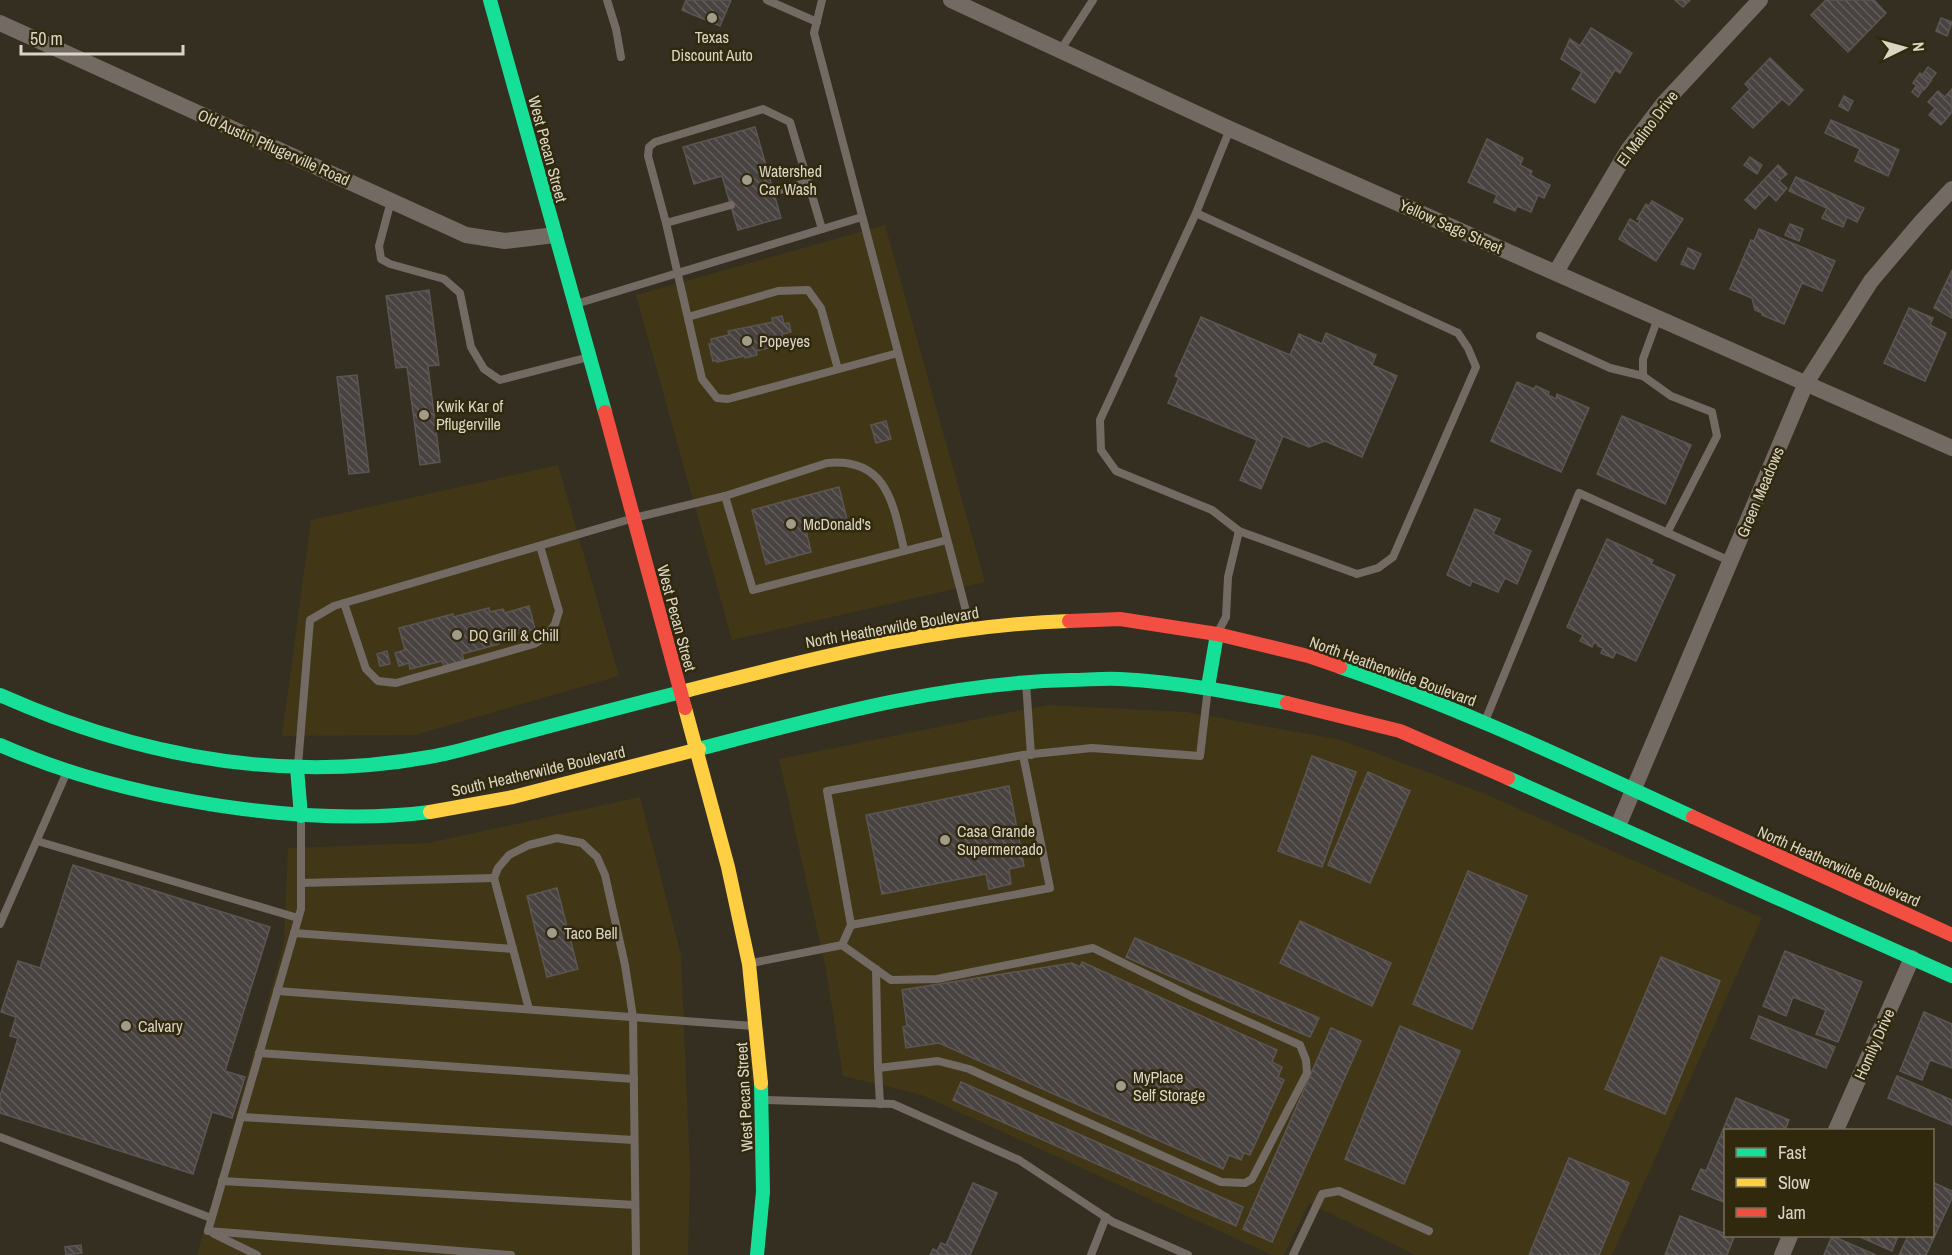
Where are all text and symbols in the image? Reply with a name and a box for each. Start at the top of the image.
marker: Texas Discount Auto [705,11,719,25]
scale bar [21,18,183,56]
north arrow [1874,18,1934,78]
text: 50 m [30,26,63,51]
place label: Texas Discount Auto [671,26,753,66]
text: N [1908,41,1930,52]
street label: El Malino Drive [1611,86,1683,170]
street label: West Pecan Street [523,93,573,205]
street label: Old Austin Pflugerville Road [195,104,353,190]
place label: Watershed Car Wash [759,160,822,200]
marker: Watershed Car Wash [740,173,754,187]
street label: Yellow Sage Street [1396,193,1506,259]
place label: Popeyes [759,330,810,352]
marker: Popeyes [740,334,754,348]
place label: Kwik Kar of Pflugerville [436,395,503,435]
marker: Kwik Kar of Pflugerville [417,408,431,422]
street label: Green Meadows [1731,443,1789,541]
place label: McDonald's [803,513,871,535]
marker: McDonald's [784,517,798,531]
street label: West Pecan Street [652,562,702,674]
street label: North Heatherwilde Boulevard [804,601,980,653]
place label: DQ Grill & Chill [469,624,559,646]
marker: DQ Grill & Chill [450,628,464,642]
street label: North Heatherwilde Boulevard [1307,631,1479,711]
street label: South Heatherwilde Boulevard [449,740,627,802]
place label: Casa Grande Supermercado [957,820,1043,860]
street label: North Heatherwilde Boulevard [1754,820,1924,912]
marker: Casa Grande Supermercado [938,833,952,847]
place label: Taco Bell [564,922,618,944]
marker: Taco Bell [545,926,559,940]
street label: Homily Drive [1849,1005,1899,1083]
place label: Calvary [138,1015,183,1037]
marker: Calvary [119,1019,133,1033]
street label: West Pecan Street [730,1042,758,1152]
place label: MyPlace Self Storage [1133,1066,1205,1106]
marker: MyPlace Self Storage [1114,1079,1128,1093]
legend [1724,1129,1934,1237]
text: Fast [1778,1140,1806,1165]
text: Slow [1778,1170,1810,1195]
text: Jam [1778,1200,1806,1225]

